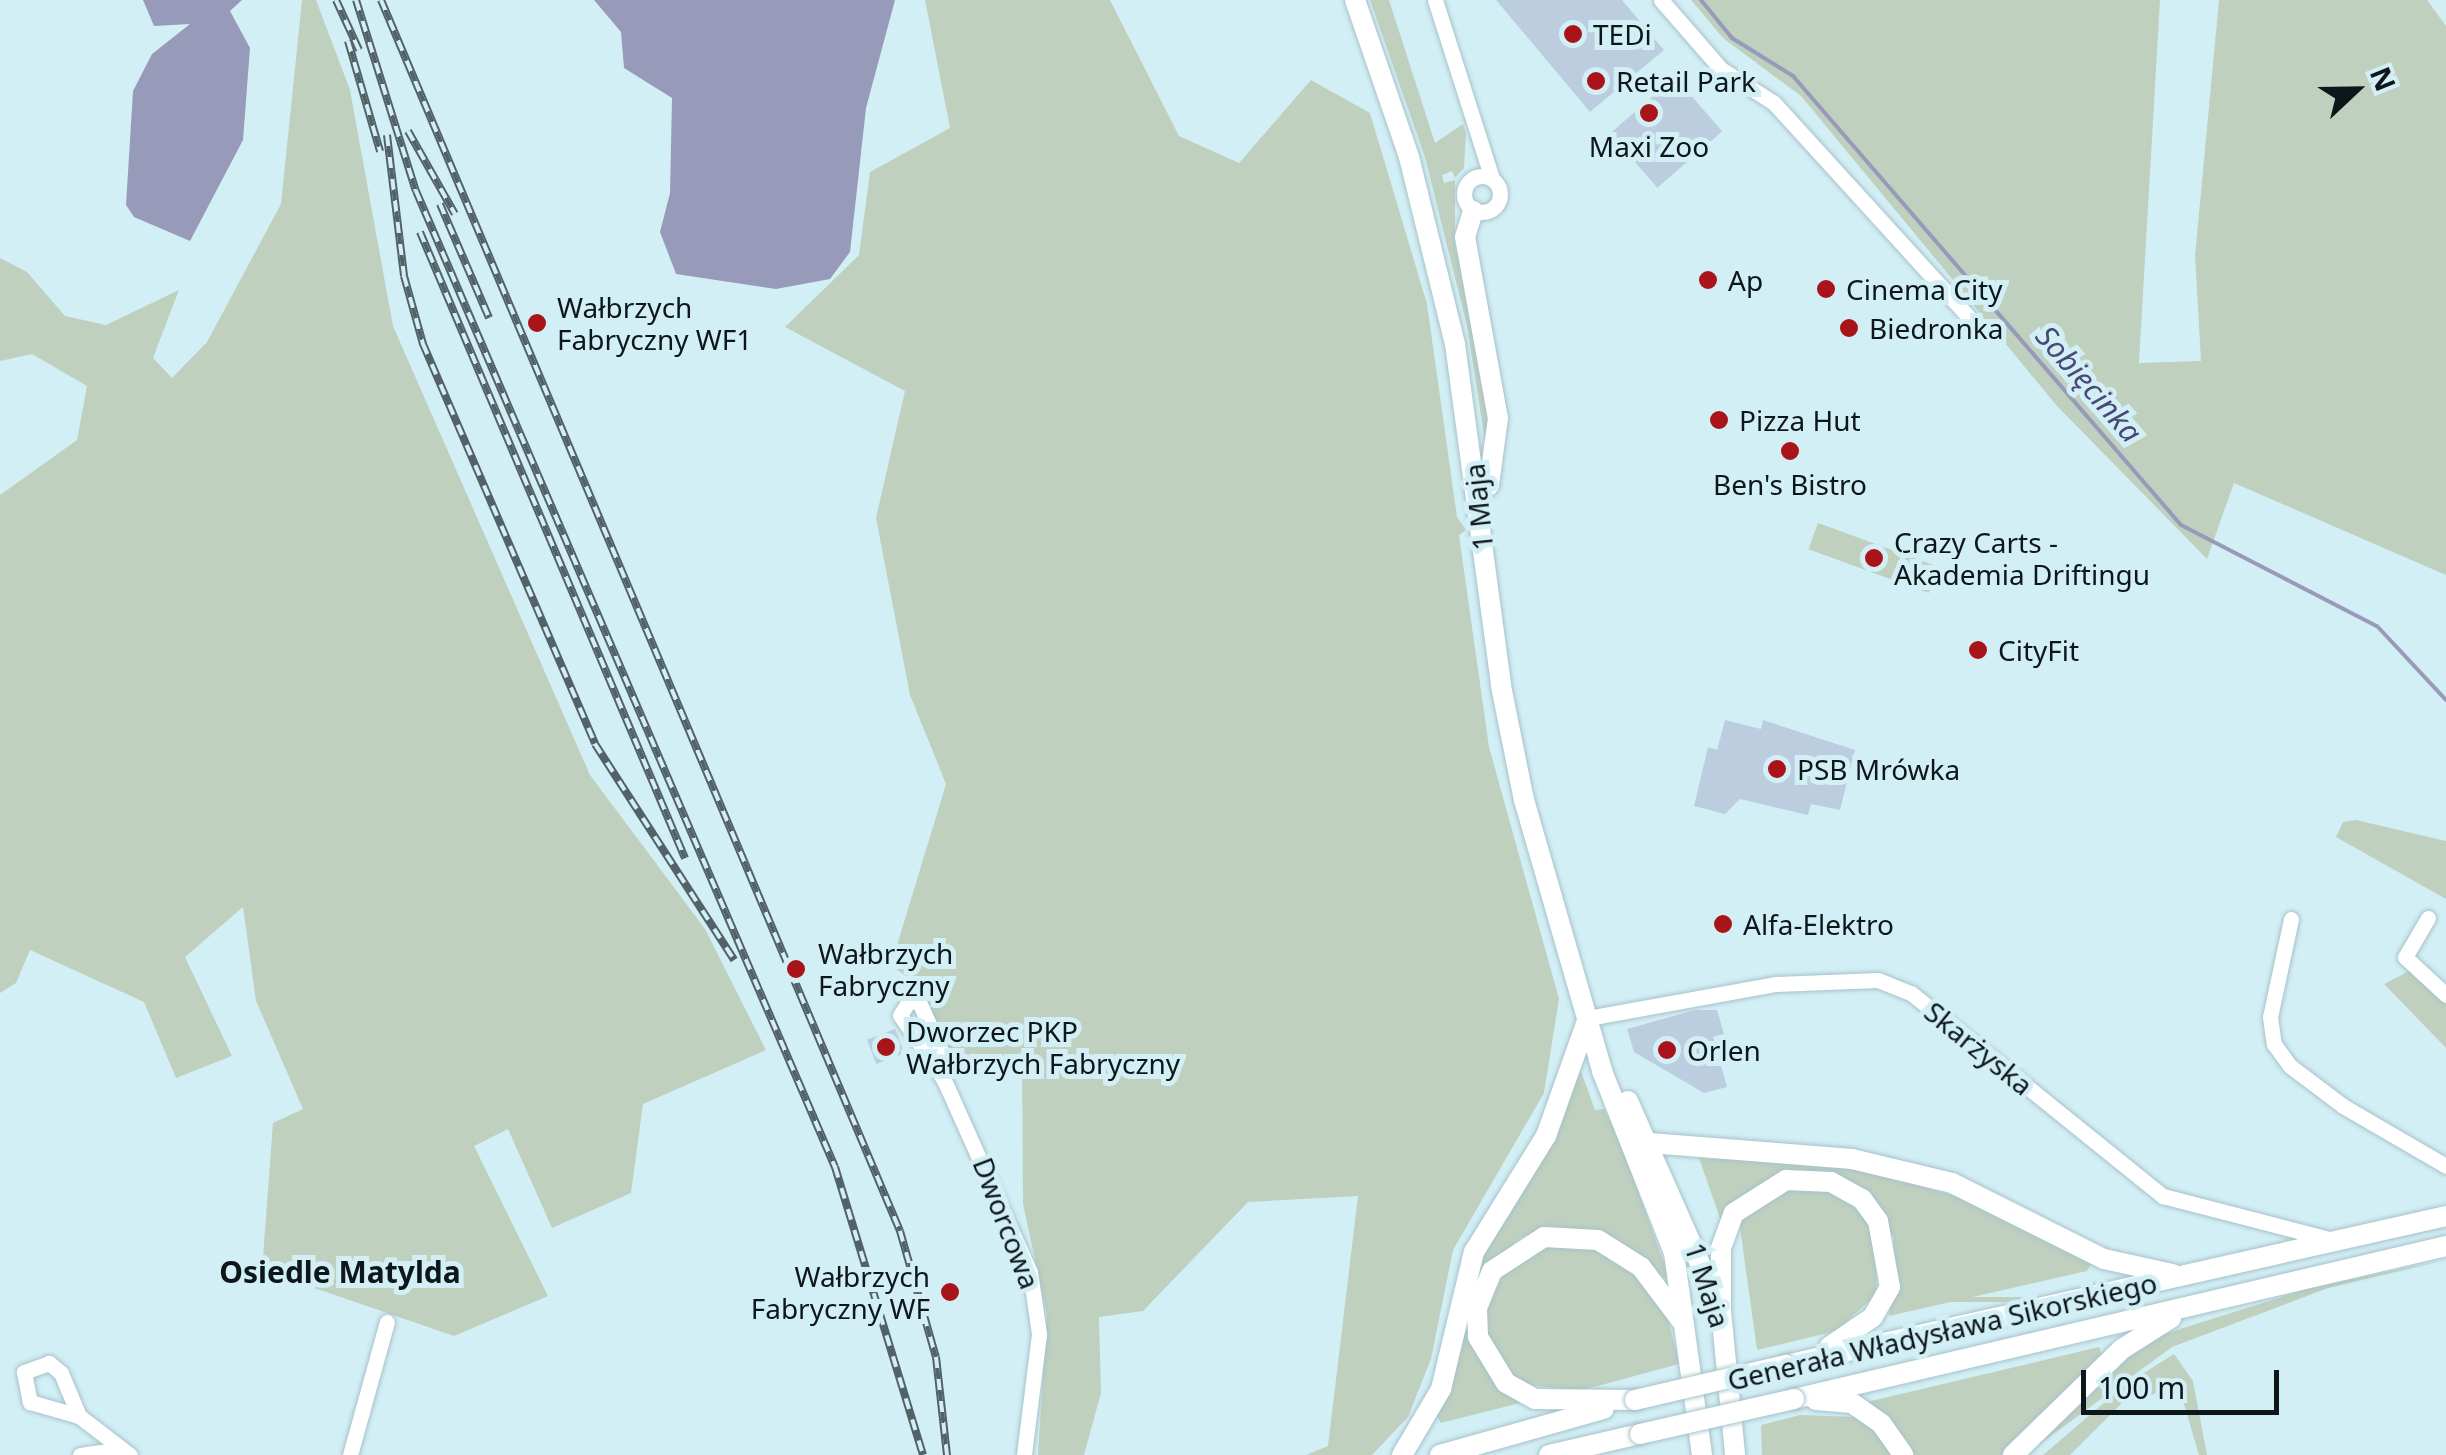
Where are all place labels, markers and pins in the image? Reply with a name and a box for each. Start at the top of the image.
place label: TEDi [1593,17,1652,51]
marker: TEDi [1562,23,1584,45]
place label: Retail Park [1616,64,1756,98]
marker: Retail Park [1585,70,1607,92]
marker: Maxi Zoo [1638,102,1660,124]
place label: Maxi Zoo [1589,129,1709,163]
place label: Ap [1728,263,1763,297]
marker: Ap [1697,269,1719,291]
place label: Cinema City [1846,272,2002,306]
marker: Cinema City [1815,278,1837,300]
place label: Wałbrzych Fabryczny WF1 [557,290,752,356]
place label: Biedronka [1869,311,2003,345]
marker: Wałbrzych Fabryczny WF1 [526,312,548,334]
marker: Biedronka [1838,317,1860,339]
place label: Pizza Hut [1739,403,1861,437]
marker: Pizza Hut [1708,409,1730,431]
marker: Ben's Bistro [1779,440,1801,462]
place label: Ben's Bistro [1713,467,1867,501]
place label: Crazy Carts - Akademia Driftingu [1894,525,2150,591]
marker: Crazy Carts - Akademia Driftingu [1863,547,1885,569]
place label: CityFit [1998,633,2079,667]
marker: CityFit [1967,639,1989,661]
place label: PSB Mrówka [1797,752,1960,786]
marker: PSB Mrówka [1766,758,1788,780]
place label: Alfa-Elektro [1743,907,1894,941]
marker: Alfa-Elektro [1712,913,1734,935]
place label: Wałbrzych Fabryczny [818,936,953,1002]
marker: Wałbrzych Fabryczny [783,956,809,982]
place label: Dworzec PKP Wałbrzych Fabryczny [906,1014,1180,1080]
place label: Orlen [1687,1033,1761,1067]
marker: Dworzec PKP Wałbrzych Fabryczny [875,1036,897,1058]
marker: Orlen [1656,1039,1678,1061]
place label: Wałbrzych Fabryczny WF [751,1259,930,1325]
marker: Wałbrzych Fabryczny WF [939,1281,961,1303]

